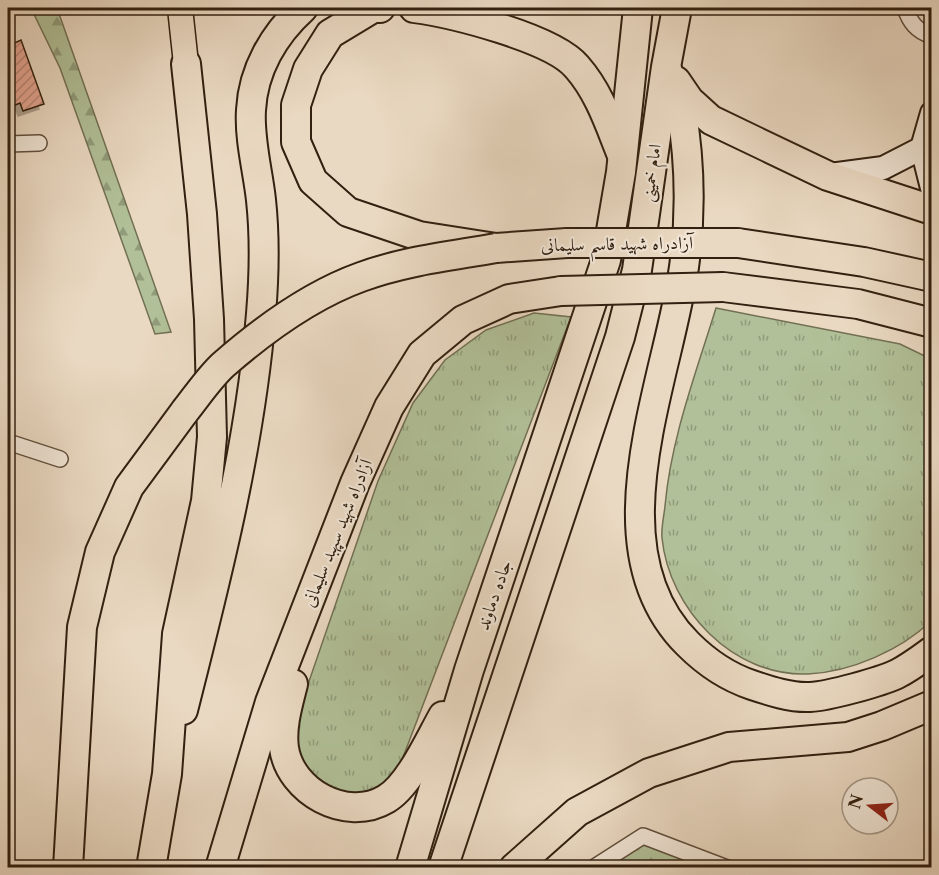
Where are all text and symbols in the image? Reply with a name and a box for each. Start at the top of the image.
street label: امام خمینی [636,142,671,204]
street label: آزادراه شهید قاسم سلیمانی [541,232,695,263]
street label: آزادراه شهید سپهبد سلیمانی [297,454,378,611]
street label: جاده دماوند [472,557,516,633]
north arrow [840,776,900,836]
text: N [844,792,867,811]

